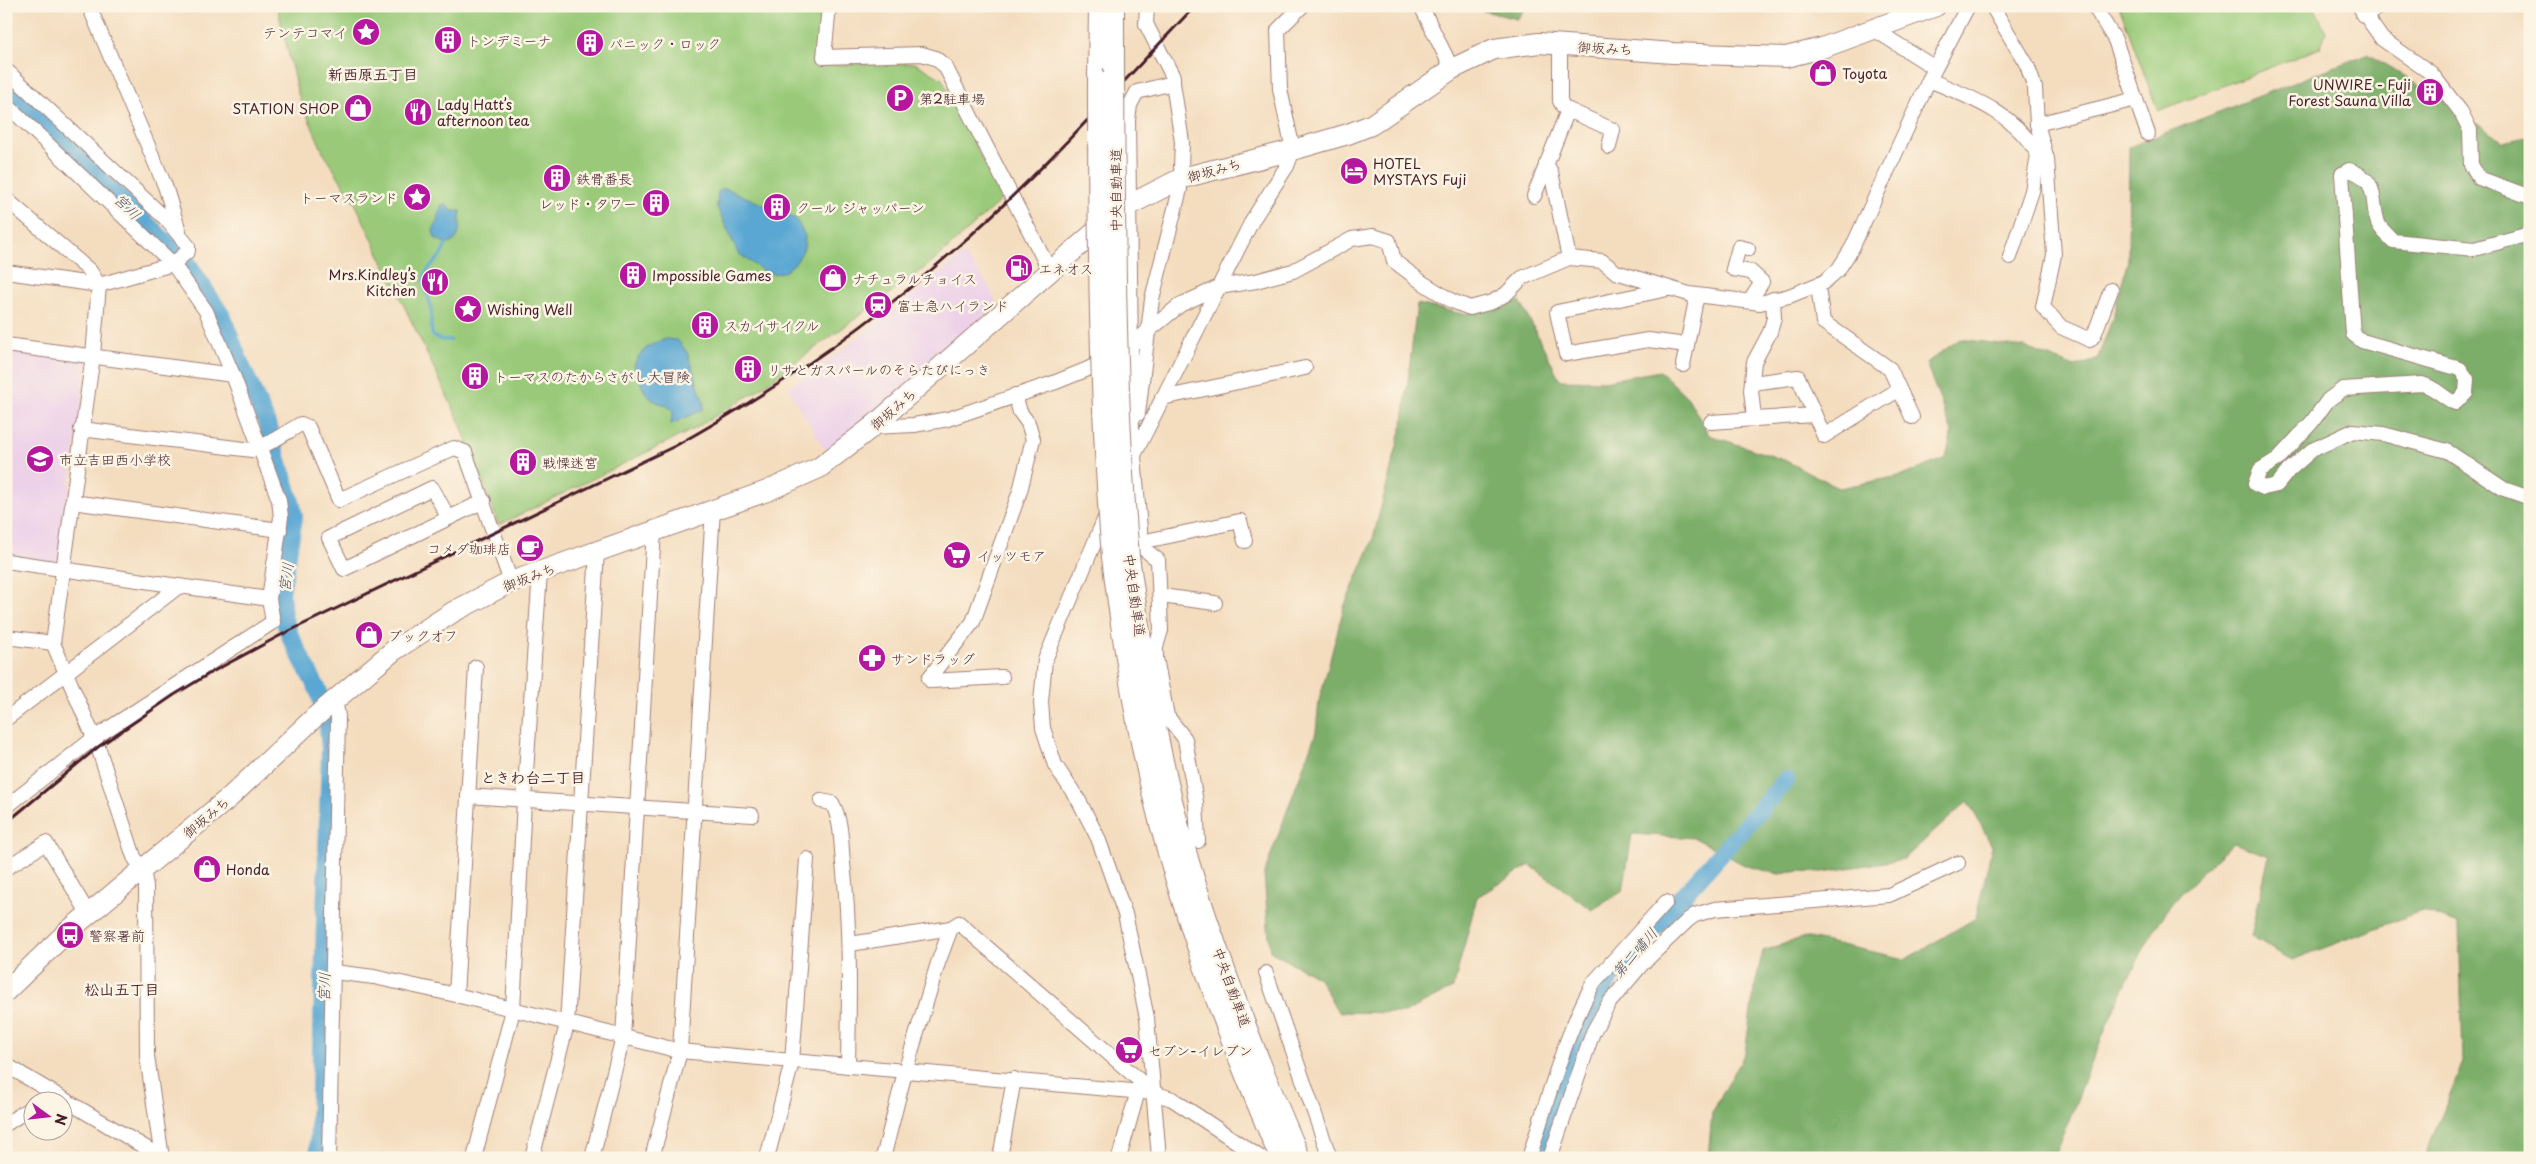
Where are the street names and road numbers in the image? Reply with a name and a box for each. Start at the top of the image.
street label: 御坂みち [1577,36,1633,60]
street label: 中央自動車道 [1105,148,1126,232]
street label: 御坂みち [1185,153,1243,187]
street label: 御坂みち [865,383,921,435]
street label: 中央自動車道 [1119,552,1151,638]
street label: 御坂みち [499,557,559,597]
street label: 御坂みち [178,791,234,843]
street label: 中央自動車道 [1208,944,1256,1030]

